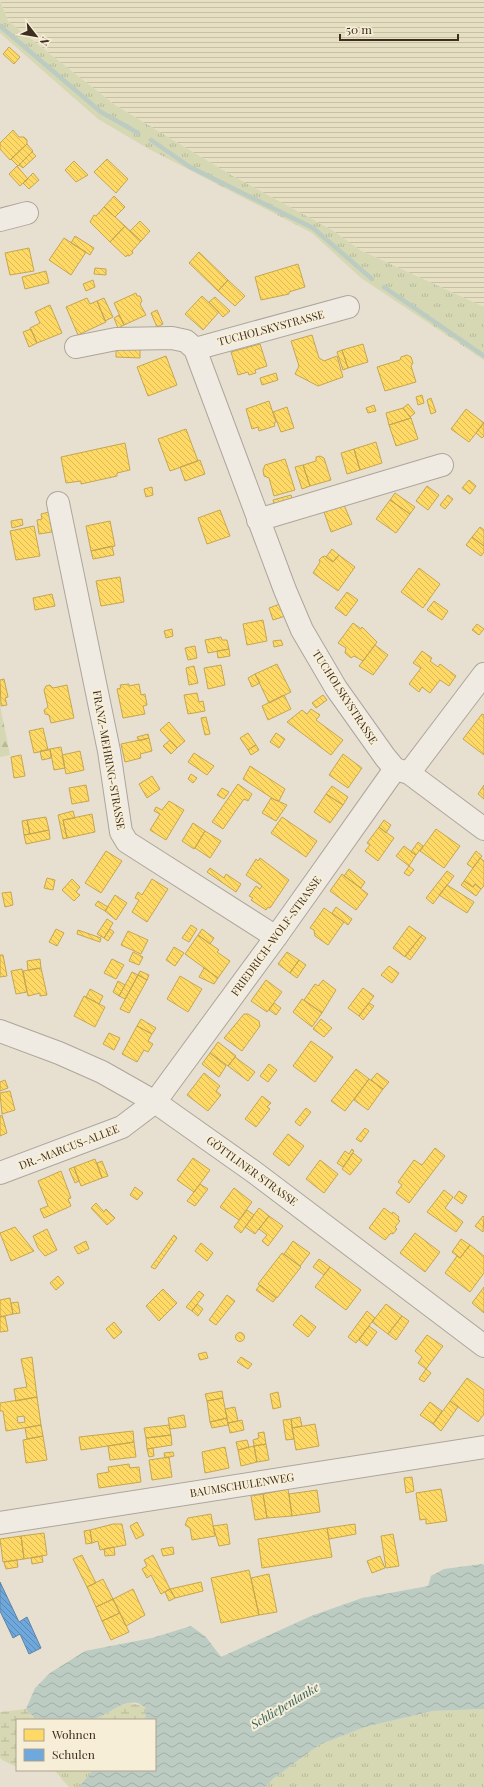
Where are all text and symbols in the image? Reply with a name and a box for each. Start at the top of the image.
north arrow [16,16,56,56]
scale bar [340,16,458,42]
text: 50 m [346,21,372,37]
text: N [36,34,53,49]
street label: TUCHOLSKYSTRASSE [216,306,326,349]
street label: TUCHOLSKYSTRASSE [309,647,382,747]
street label: FRANZ-MEHRING-STRASSE [90,689,129,831]
street label: FRIEDRICH-WOLF-STRASSE [227,872,324,999]
street label: DR.-MARCUS-ALLEE [17,1120,121,1173]
street label: GÖTTLINER STRASSE [204,1132,301,1209]
street label: BAUMSCHULENWEG [189,1469,295,1500]
water label: Schliepenlanke [247,1678,322,1732]
legend [16,1719,156,1771]
text: Wohnen [51,1726,96,1742]
text: Schulen [52,1746,95,1762]

